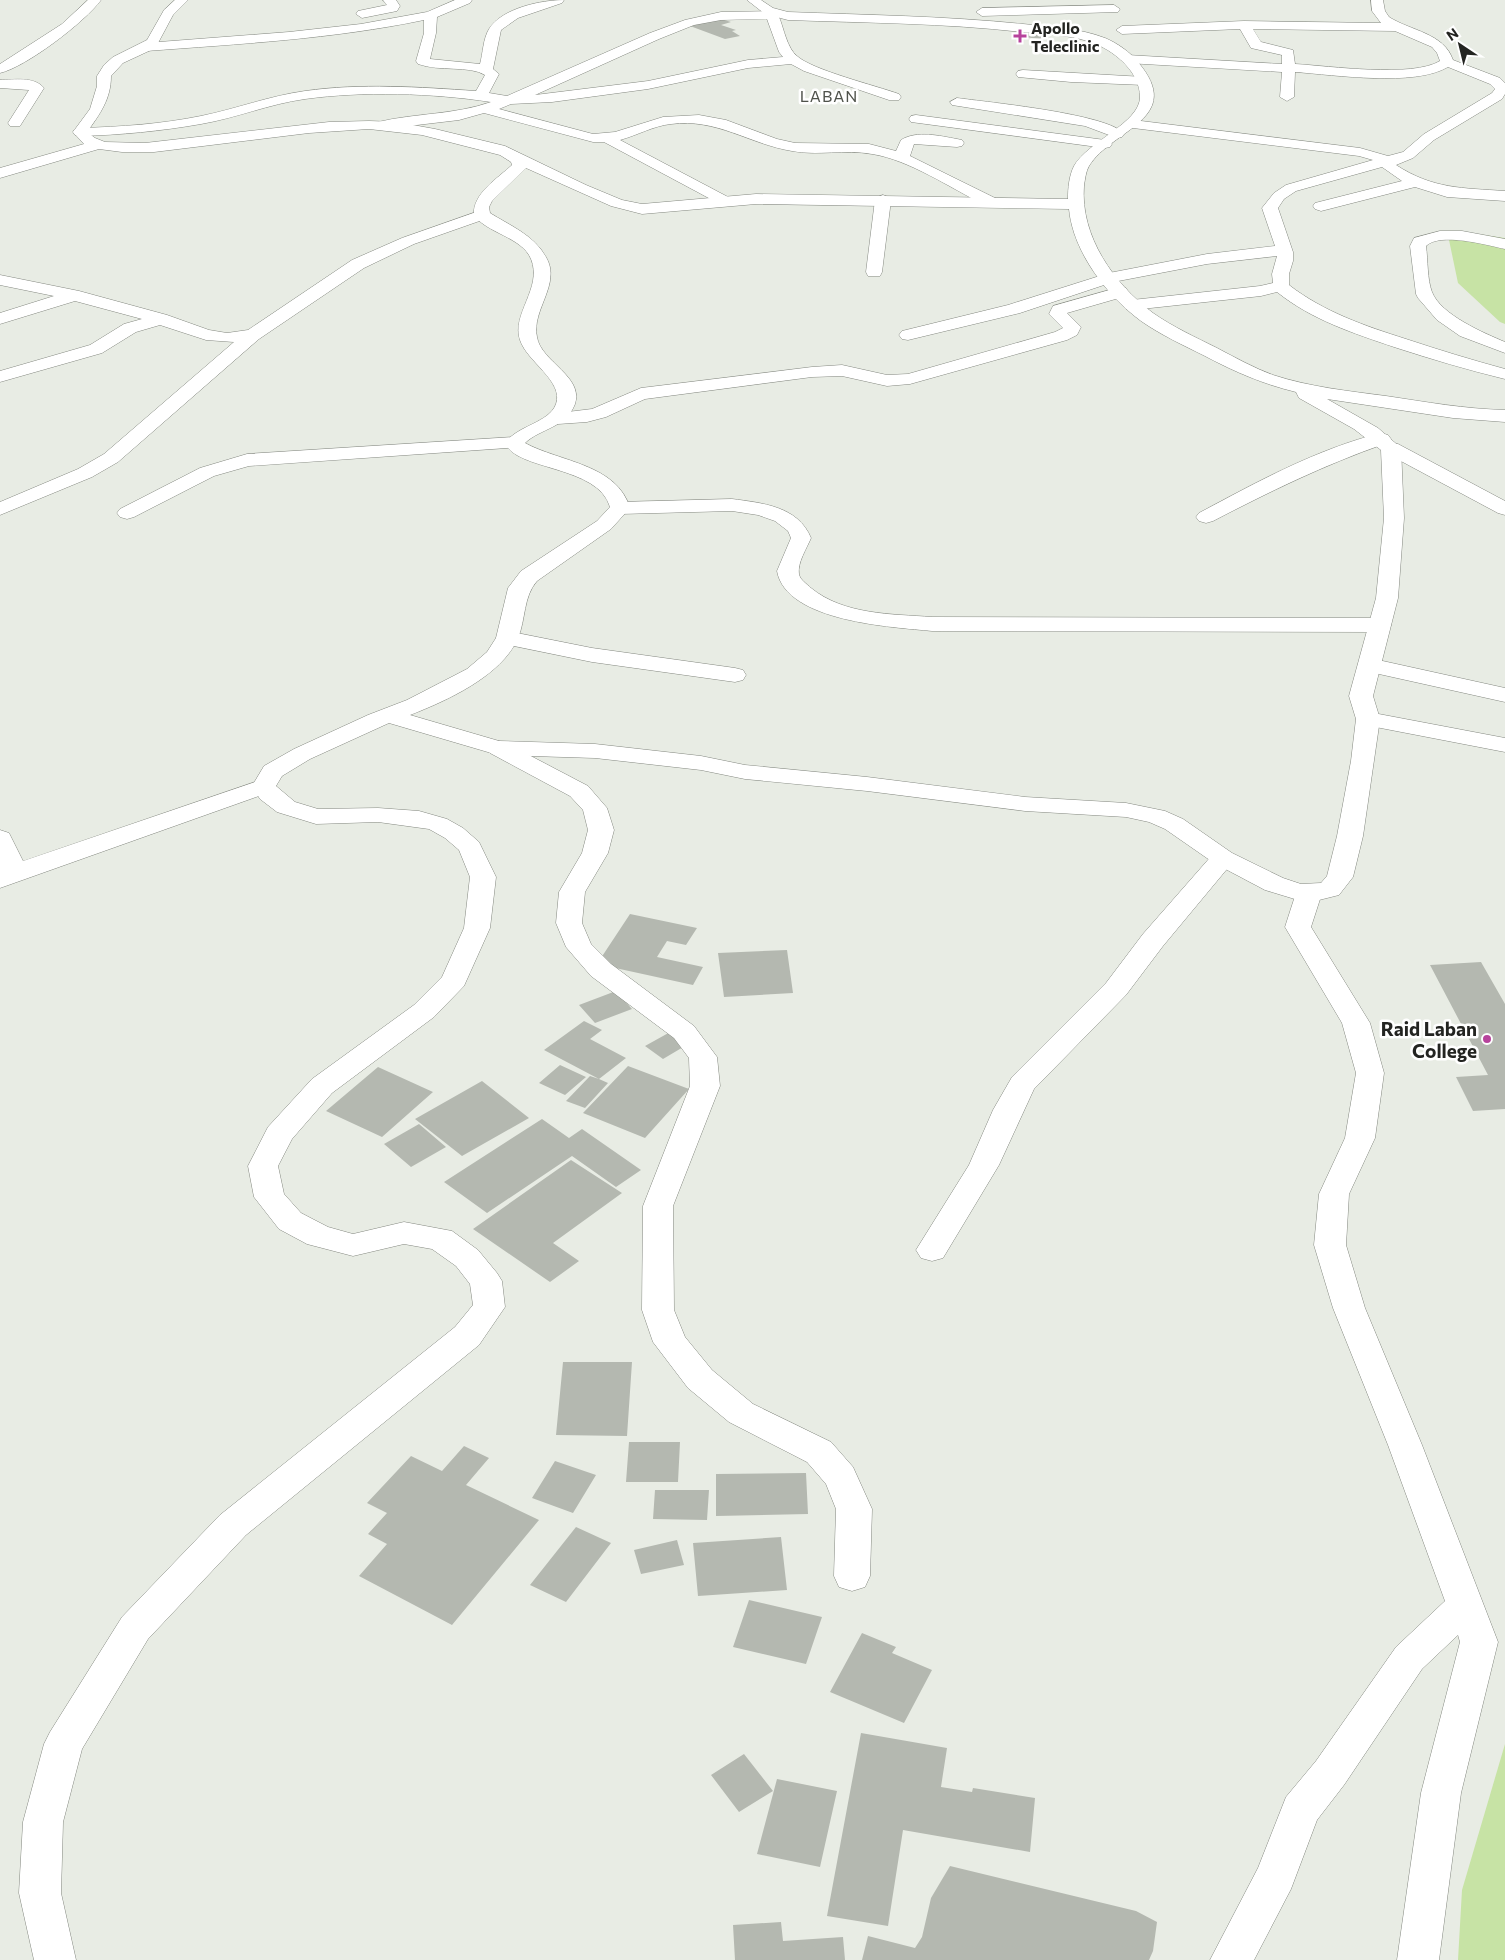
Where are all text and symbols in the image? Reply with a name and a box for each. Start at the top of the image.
place label: Apollo Teleclinic [1031,18,1100,55]
north arrow [1435,20,1485,70]
text: N [1443,24,1461,44]
marker: Apollo Teleclinic [1013,29,1027,43]
district label: LABAN [800,86,858,105]
place label: Raid Laban College [1381,1017,1477,1062]
marker: Raid Laban College [1481,1033,1493,1045]

